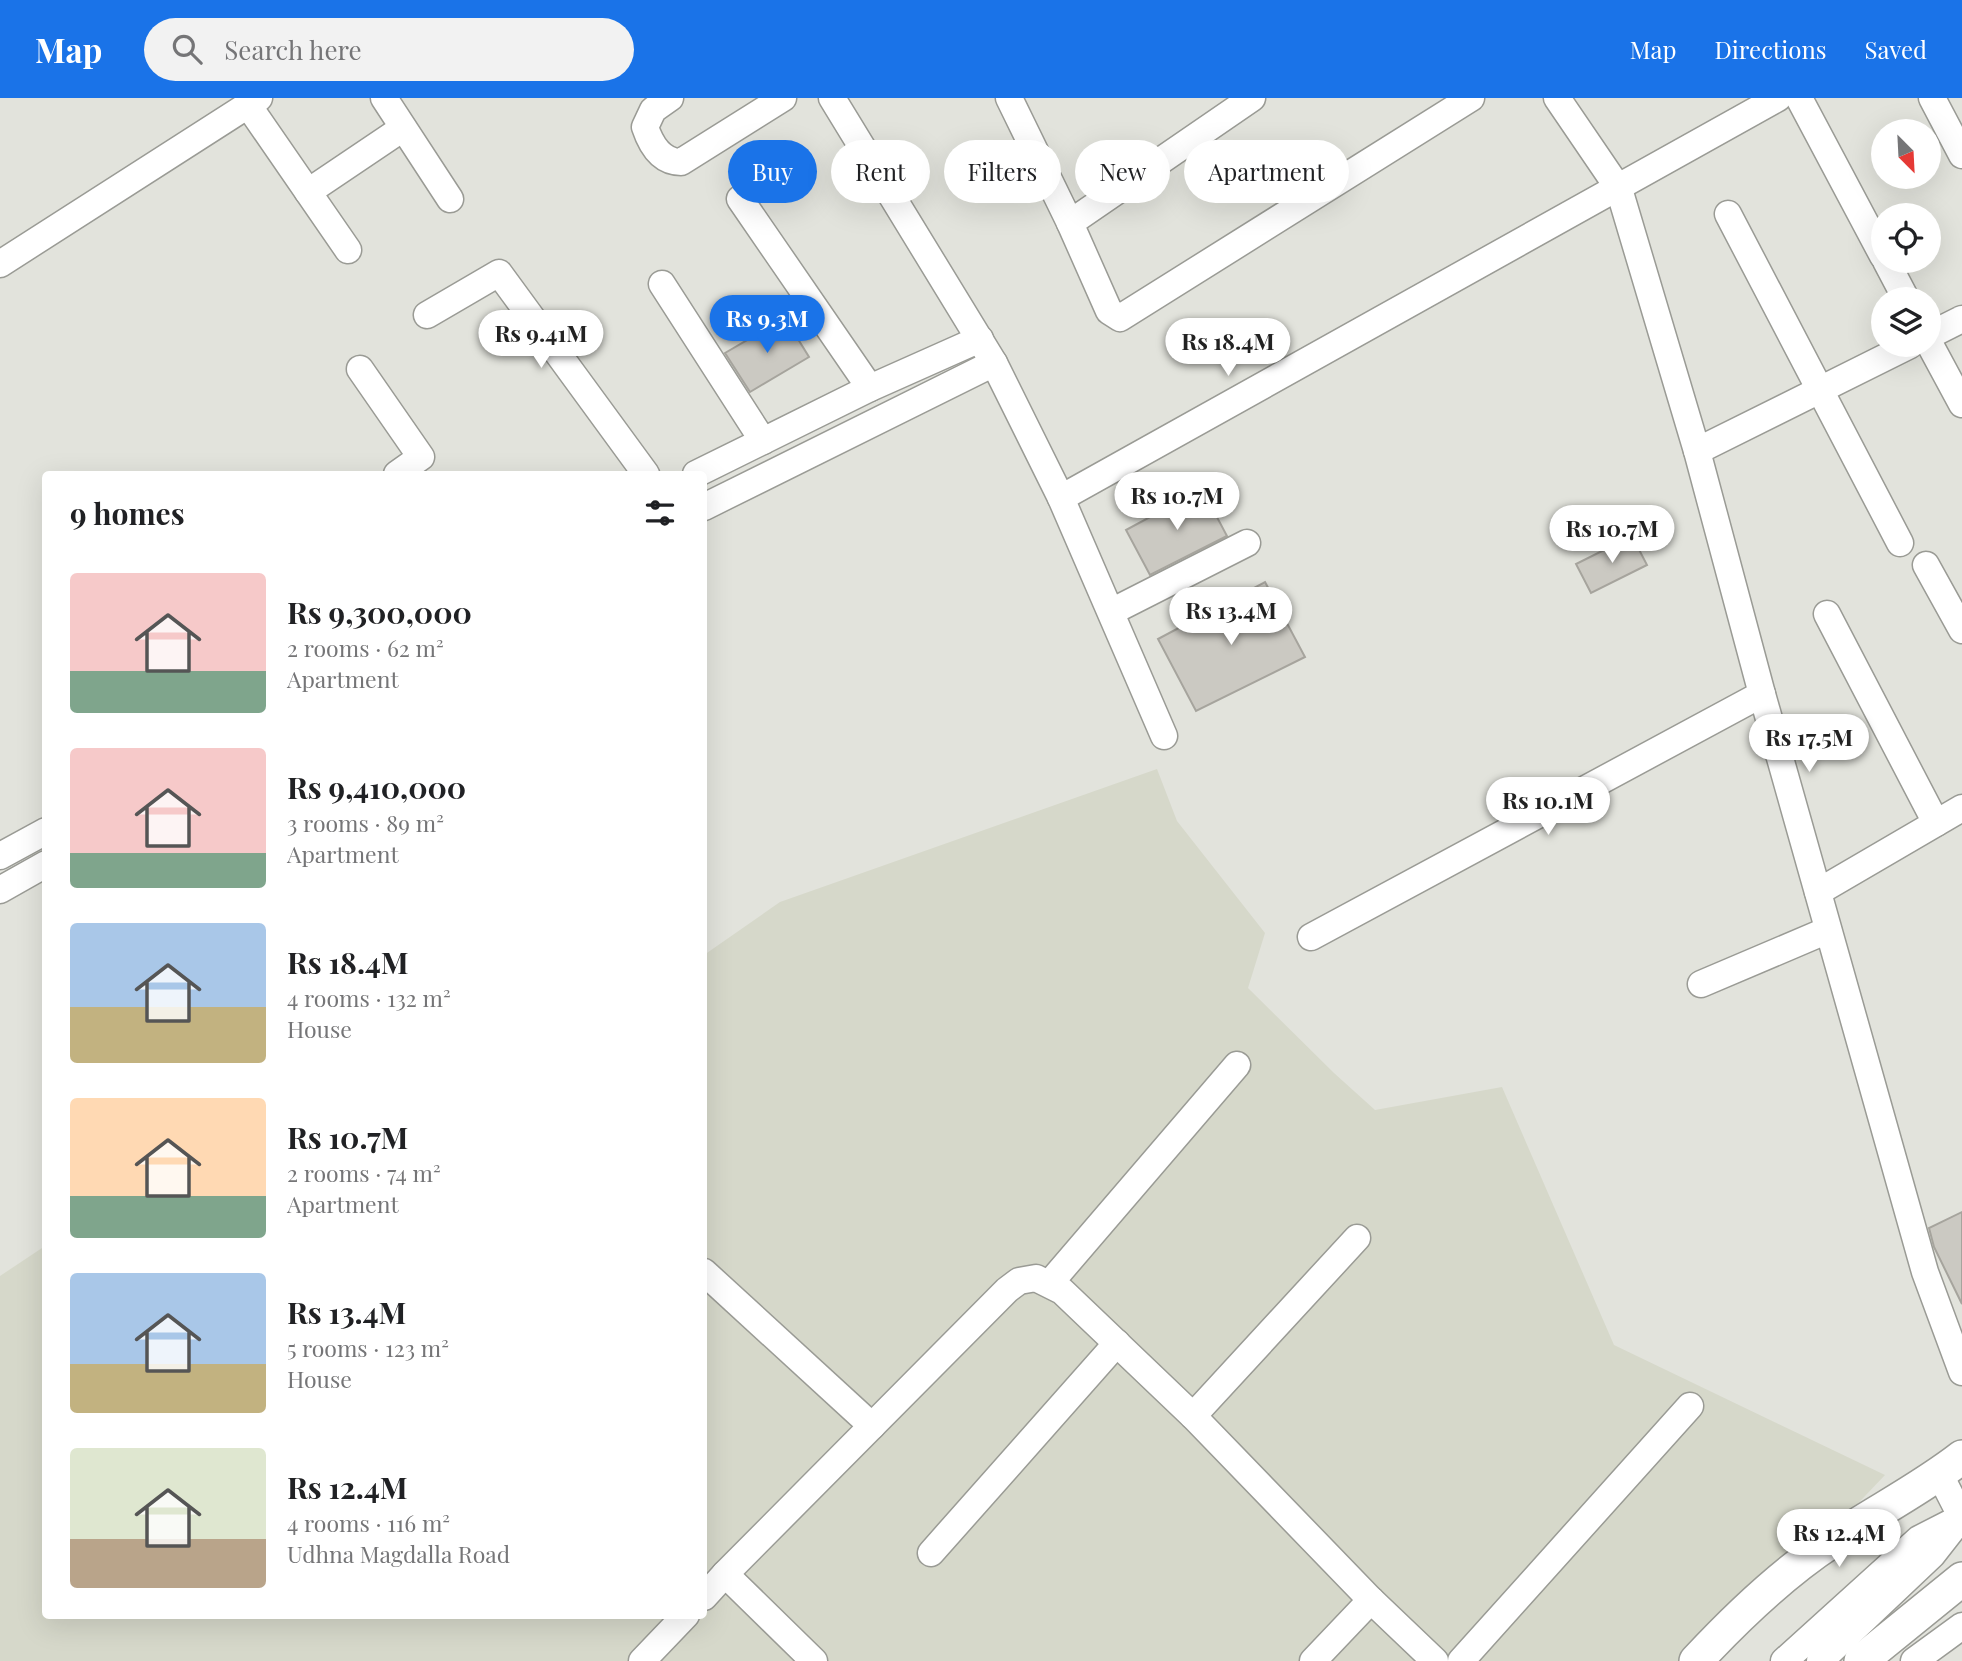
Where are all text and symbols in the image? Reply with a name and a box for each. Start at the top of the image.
search box [144,18,634,81]
text: Map [35,27,102,71]
icon: search [168,30,206,68]
text: Search here [224,32,362,67]
text: Map [1630,33,1676,65]
text: Directions [1714,33,1827,65]
text: Saved [1865,33,1927,65]
north arrow [1871,119,1941,189]
map controls [1871,119,1941,357]
chip: Buy [728,140,817,203]
chip: Rent [831,140,930,203]
chip: Filters [944,140,1061,203]
chip: New [1075,140,1170,203]
chip: Apartment [1184,140,1349,203]
button: locate [1871,203,1941,273]
button: layers [1871,287,1941,357]
pin: Rs 9.3M [702,296,832,355]
text: Rs 9.3M [726,302,808,333]
pin: Rs 9.41M [469,310,613,370]
text: Rs 9.41M [494,317,588,348]
pin: Rs 18.4M [1156,318,1300,378]
text: Rs 18.4M [1181,325,1275,356]
pin: Rs 10.7M [1105,472,1249,532]
text: Rs 10.7M [1130,479,1224,510]
text: 9 homes [70,493,185,533]
icon: filters [641,494,679,532]
pin: Rs 10.7M [1540,505,1684,565]
text: Rs 10.7M [1565,512,1659,543]
pin: Rs 13.4M [1159,588,1303,647]
text: Rs 9,300,000 [287,592,472,632]
text: Rs 13.4M [1185,594,1277,625]
icon: home [126,601,210,685]
text: 2 rooms · 62 m² [287,632,444,663]
text: Apartment [287,663,399,694]
pin: Rs 17.5M [1737,714,1881,774]
text: Rs 17.5M [1765,721,1853,752]
text: Rs 9,410,000 [287,767,466,807]
icon: home [126,776,210,860]
pin: Rs 10.1M [1476,778,1620,837]
text: Rs 10.1M [1502,784,1594,815]
text: 3 rooms · 89 m² [287,807,444,838]
text: Apartment [287,838,399,869]
text: Rs 18.4M [287,942,409,982]
icon: home [126,951,210,1035]
text: 4 rooms · 132 m² [287,982,451,1013]
text: House [287,1013,352,1044]
text: Rs 10.7M [287,1117,408,1157]
icon: home [126,1126,210,1210]
text: 2 rooms · 74 m² [287,1157,441,1188]
text: Apartment [287,1188,399,1219]
text: Rs 13.4M [287,1292,406,1332]
icon: home [126,1301,210,1385]
text: 5 rooms · 123 m² [287,1332,449,1363]
text: House [287,1363,352,1394]
text: Rs 12.4M [287,1467,408,1507]
icon: home [126,1476,210,1560]
text: 4 rooms · 116 m² [287,1507,450,1538]
pin: Rs 12.4M [1767,1510,1911,1569]
text: Rs 12.4M [1793,1516,1885,1547]
text: Udhna Magdalla Road [287,1538,510,1569]

